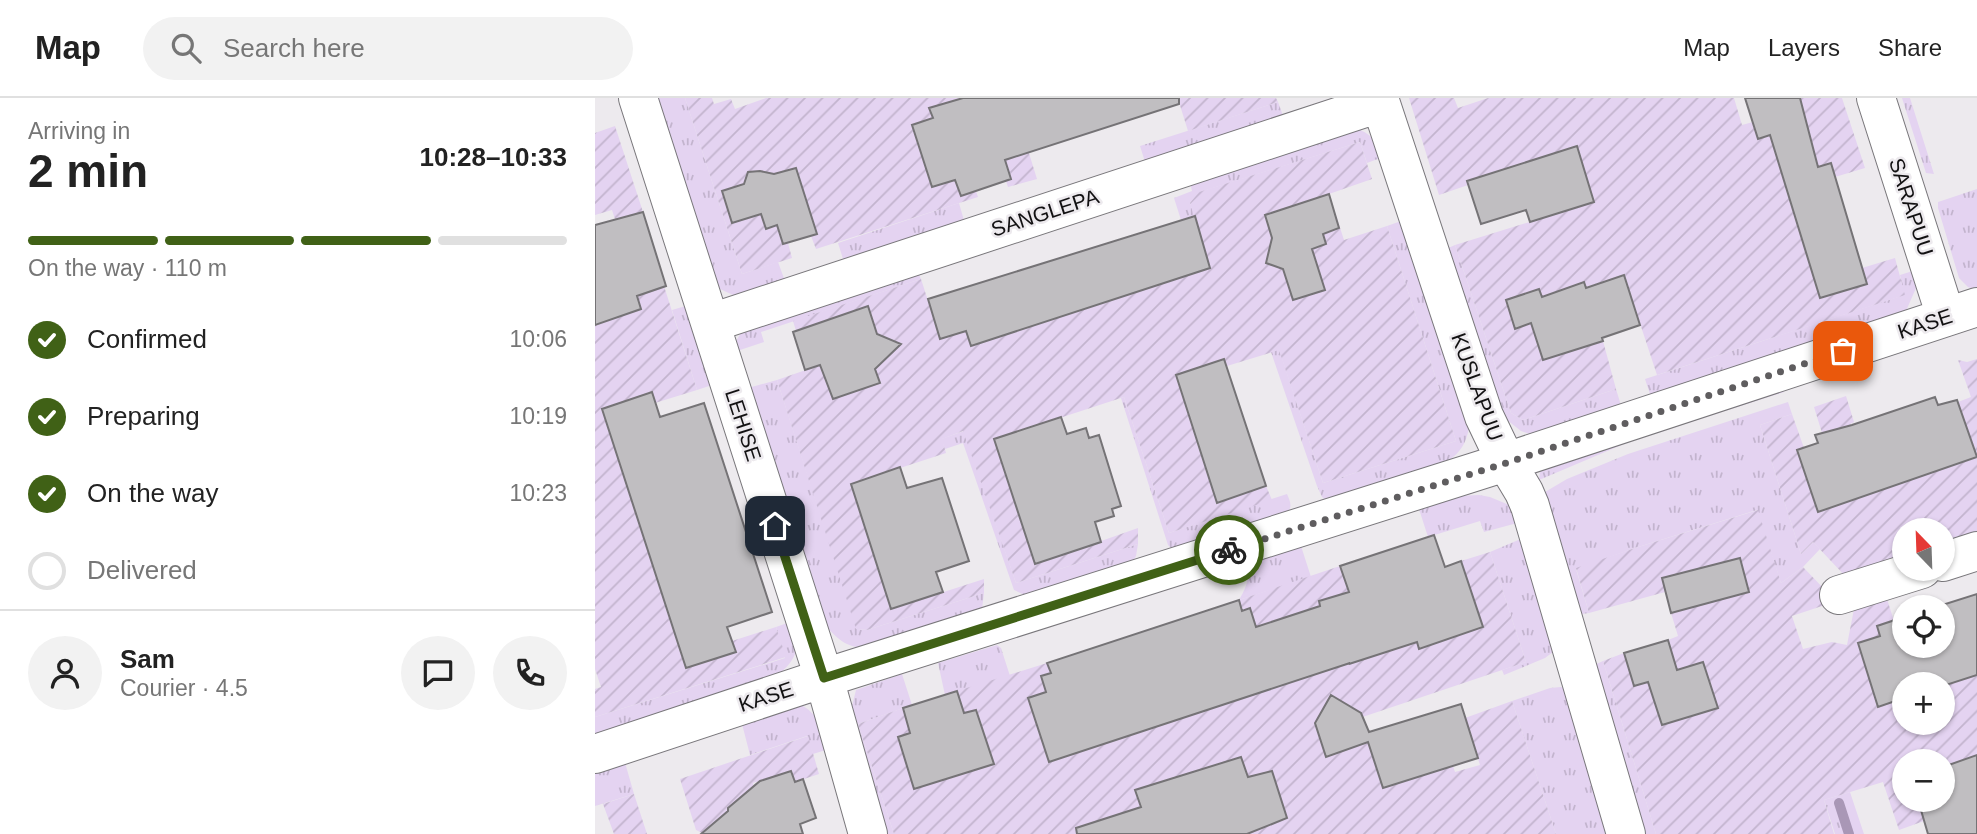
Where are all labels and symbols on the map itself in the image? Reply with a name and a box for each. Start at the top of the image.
street label: SARAPUU [1885,155,1938,259]
street label: SANGLEPA [988,184,1101,241]
street label: KASE [1895,304,1955,343]
pin [1813,321,1873,381]
street label: KUSLAPUU [1447,330,1508,444]
street label: LEHISE [721,386,766,464]
pin [745,496,805,556]
courier [1194,515,1264,585]
north arrow [1892,518,1955,581]
street label: KASE [736,677,796,716]

